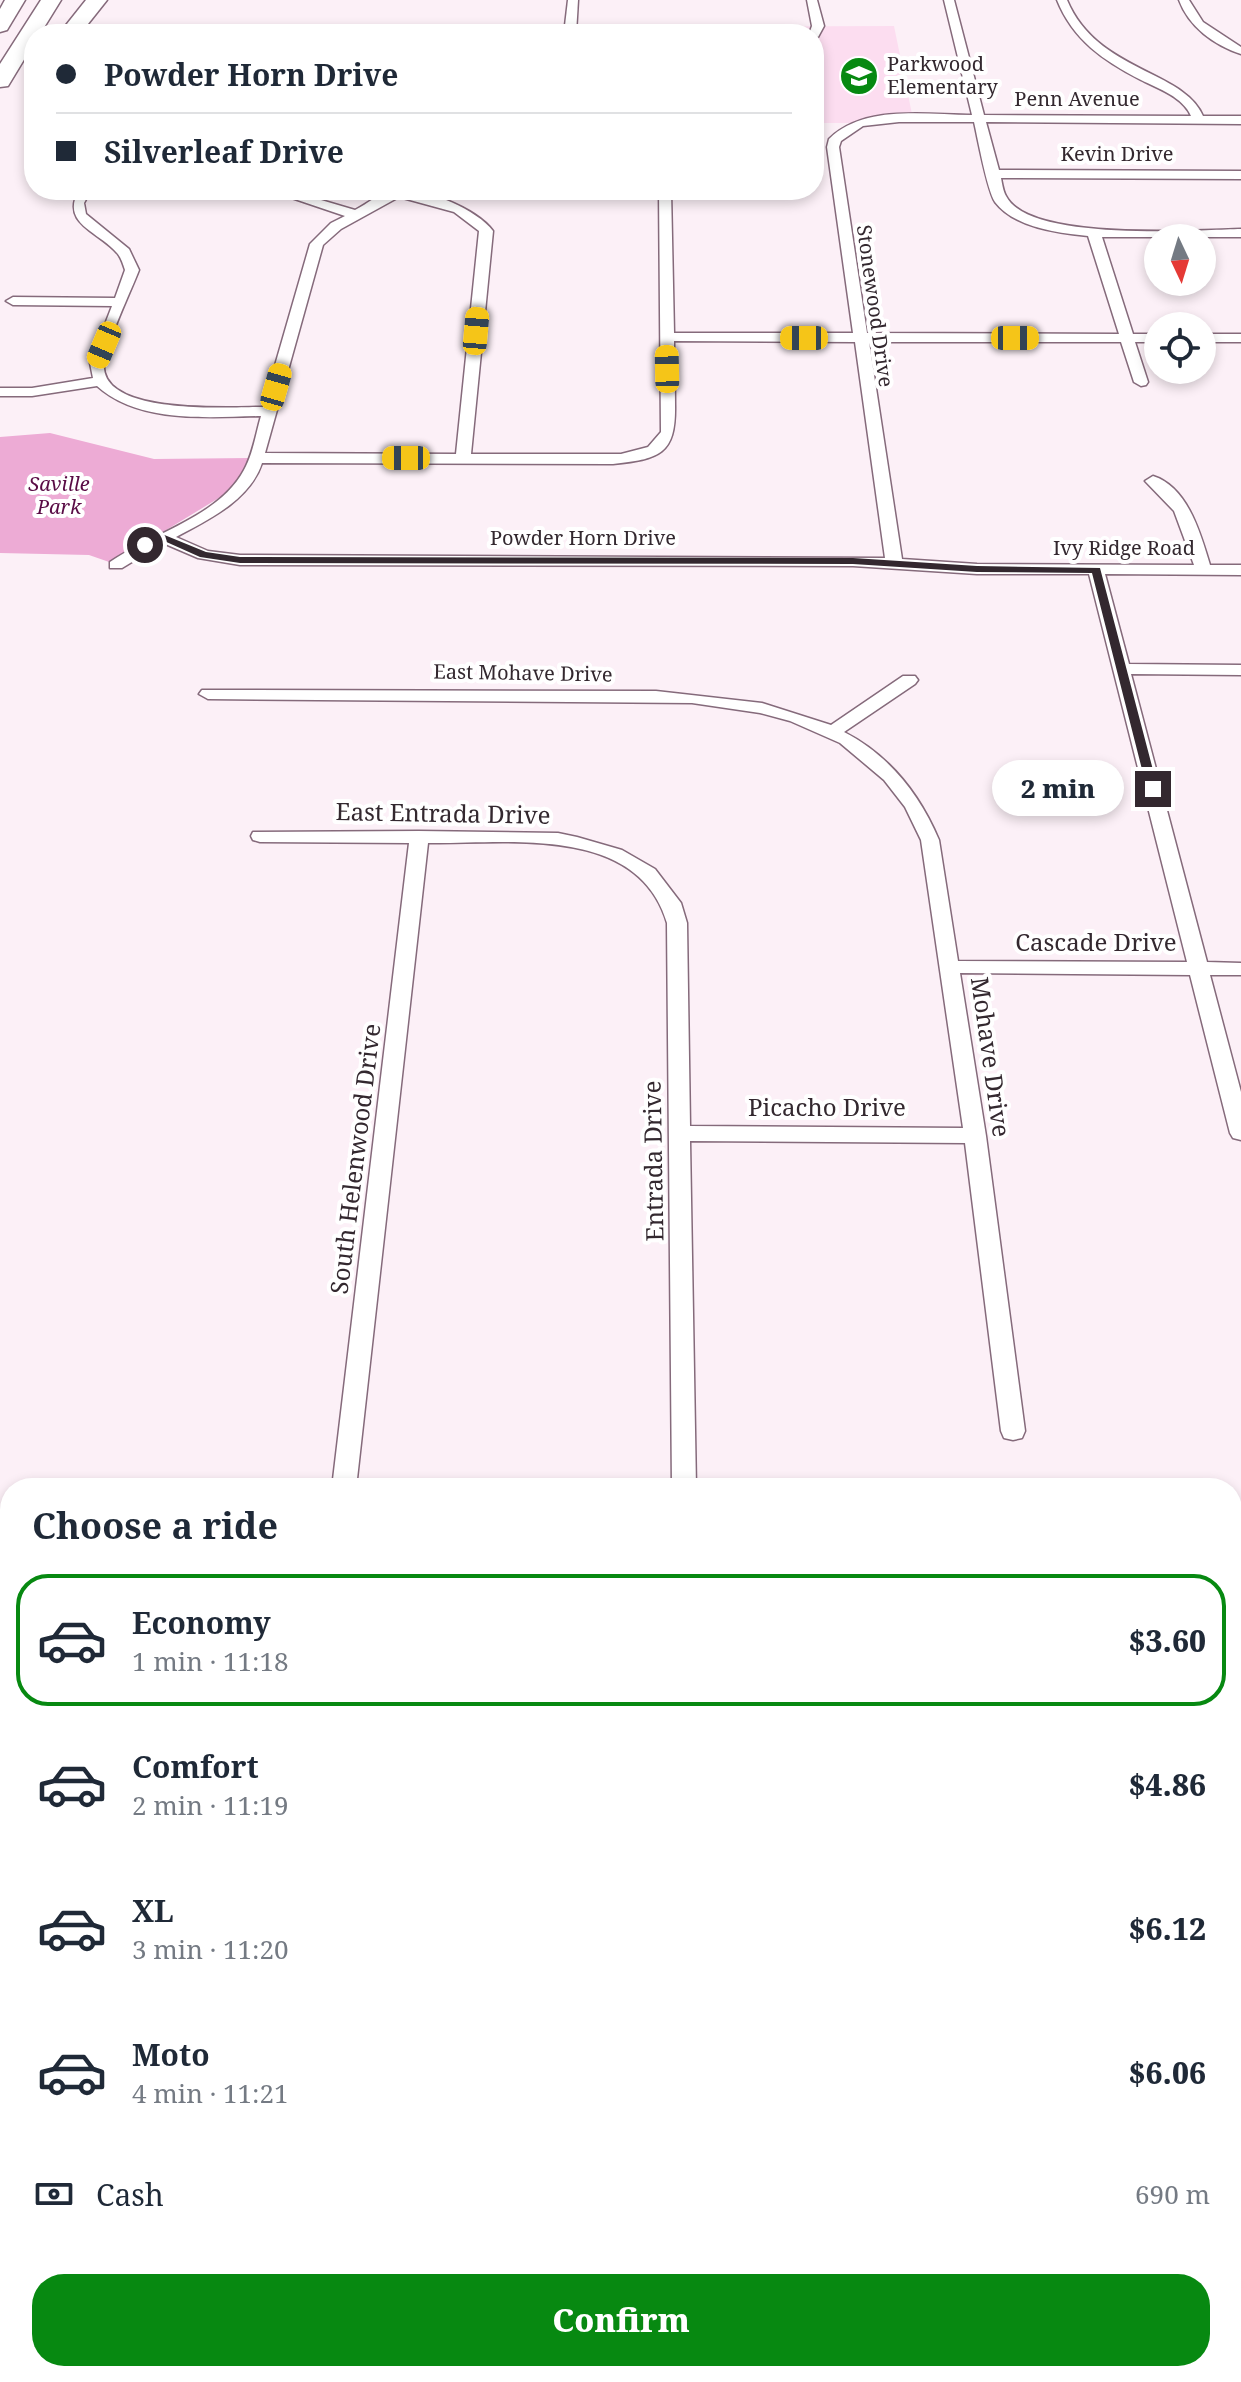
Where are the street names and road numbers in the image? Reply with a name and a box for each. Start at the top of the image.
street label: Penn Avenue [1014,85,1140,112]
street label: Kevin Drive [1060,140,1174,167]
street label: Stonewood Drive [851,223,900,389]
street label: Powder Horn Drive [490,524,676,551]
street label: Ivy Ridge Road [1053,534,1195,561]
street label: East Mohave Drive [433,657,613,688]
street label: East Entrada Drive [335,794,551,831]
street label: Cascade Drive [1015,925,1177,958]
street label: Mohave Drive [964,975,1019,1139]
street label: South Helenwood Drive [322,1022,387,1296]
street label: Entrada Drive [635,1080,670,1242]
street label: Picacho Drive [748,1090,906,1123]

